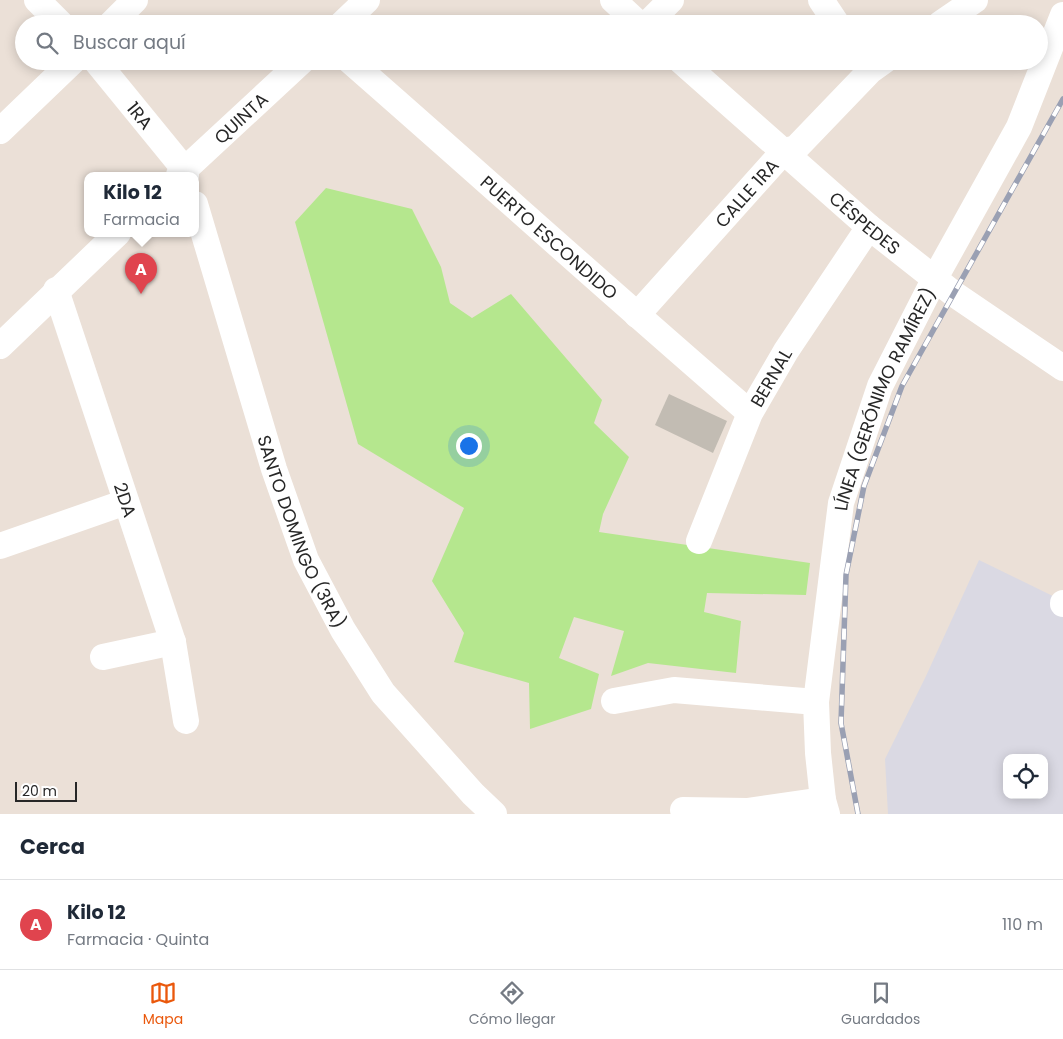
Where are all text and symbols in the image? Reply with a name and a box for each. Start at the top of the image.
search box [15,15,1048,70]
icon: search [33,29,61,57]
text: Buscar aquí [73,29,186,56]
street label: QUINTA [208,87,273,149]
street label: 1RA [121,96,159,134]
street label: CALLE 1RA [709,153,784,233]
street label: PUERTO ESCONDIDO [475,169,624,305]
popup [84,172,199,237]
text: Kilo 12 [103,179,162,206]
street label: CÉSPEDES [824,185,906,260]
text: Farmacia [103,208,180,231]
pin: A [125,253,157,294]
street label: LÍNEA (GERÓNIMO RAMÍREZ) [828,283,941,512]
street label: BERNAL [744,343,798,411]
street label: SANTO DOMINGO (3RA) [252,432,352,632]
your location [456,433,482,459]
street label: 2DA [108,479,143,520]
map controls [1003,754,1048,799]
button: locate [1003,754,1048,799]
scale bar [15,779,78,802]
text: 20 m [22,781,57,801]
text: Cerca [20,832,85,861]
text: Kilo 12 [67,899,126,926]
text: A [30,913,42,936]
text: 110 m [1002,913,1043,936]
text: Farmacia · Quinta [67,928,209,951]
tab: Mapa [143,979,183,1030]
tab: Cómo llegar [469,979,555,1030]
tab: Guardados [841,979,920,1030]

